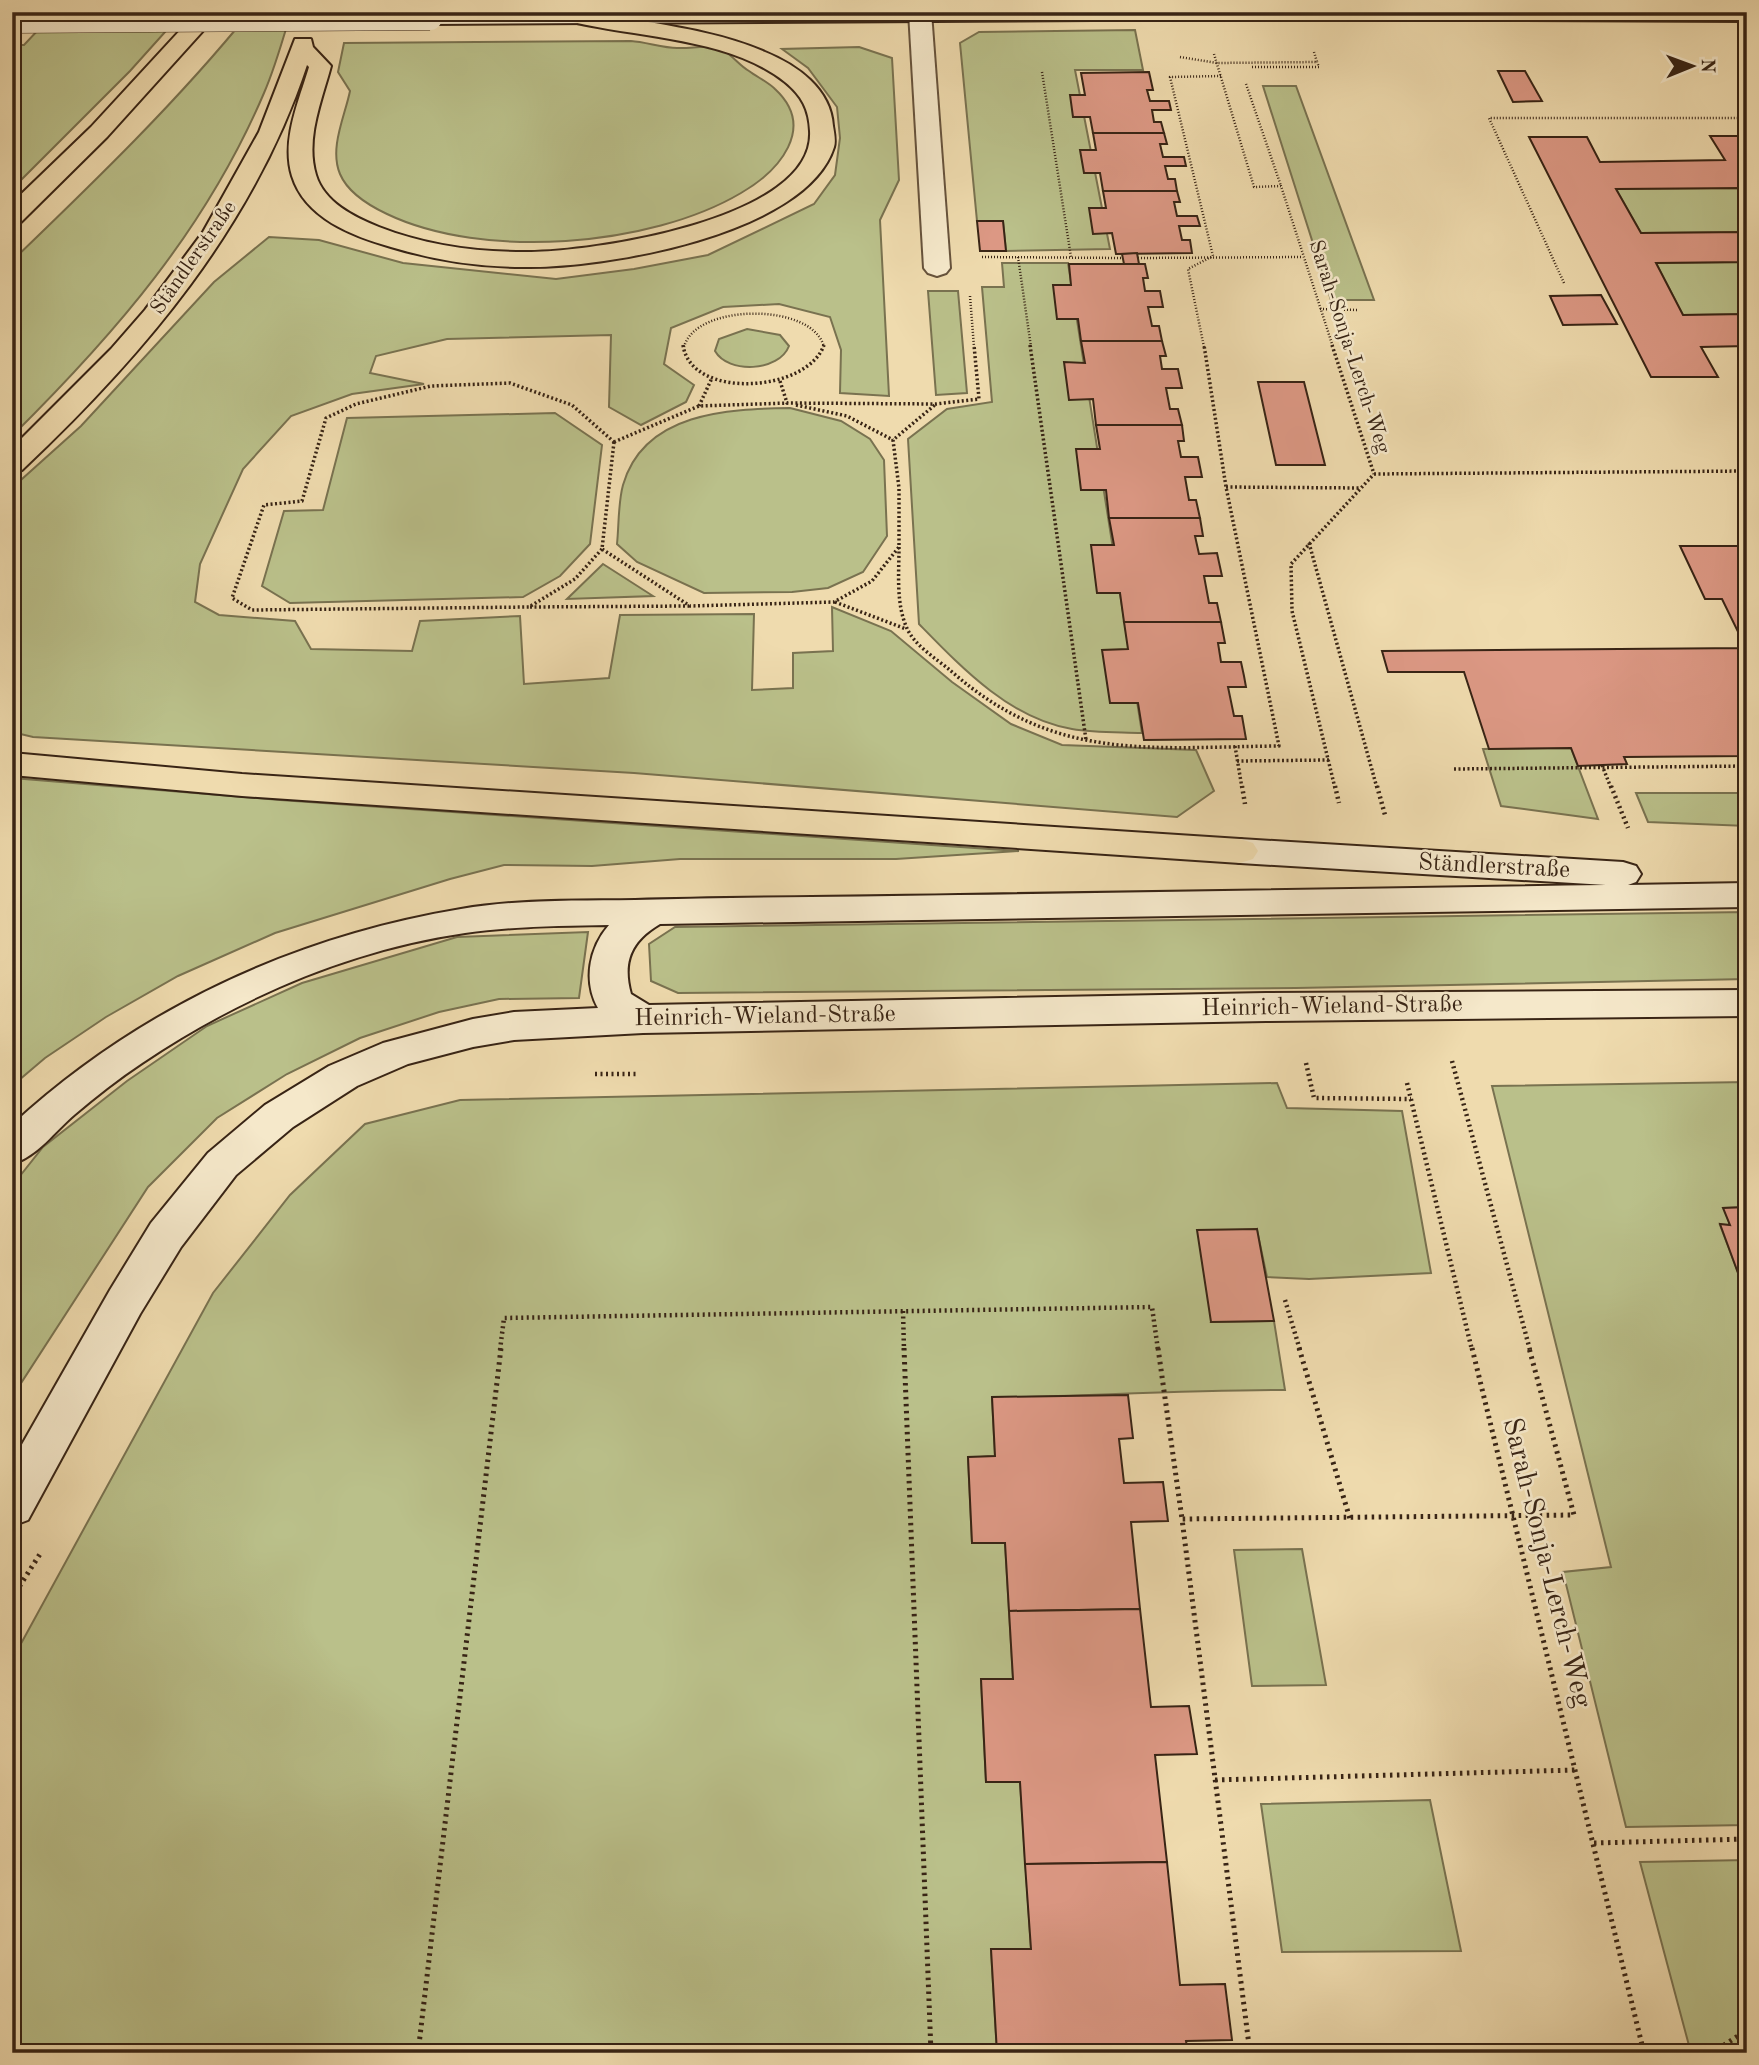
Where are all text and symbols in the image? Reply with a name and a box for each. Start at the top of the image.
north arrow [1658,32,1728,102]
text: N [1697,58,1716,74]
street label: Ständlerstraße [147,197,241,319]
street label: Sarah-Sonja-Lerch-Weg [1305,238,1394,457]
street label: Ständlerstraße [1417,851,1571,883]
street label: Heinrich-Wieland-Straße [1201,993,1463,1021]
street label: Heinrich-Wieland-Straße [634,1003,896,1031]
street label: Sarah-Sonja-Lerch-Weg [1496,1415,1596,1711]

